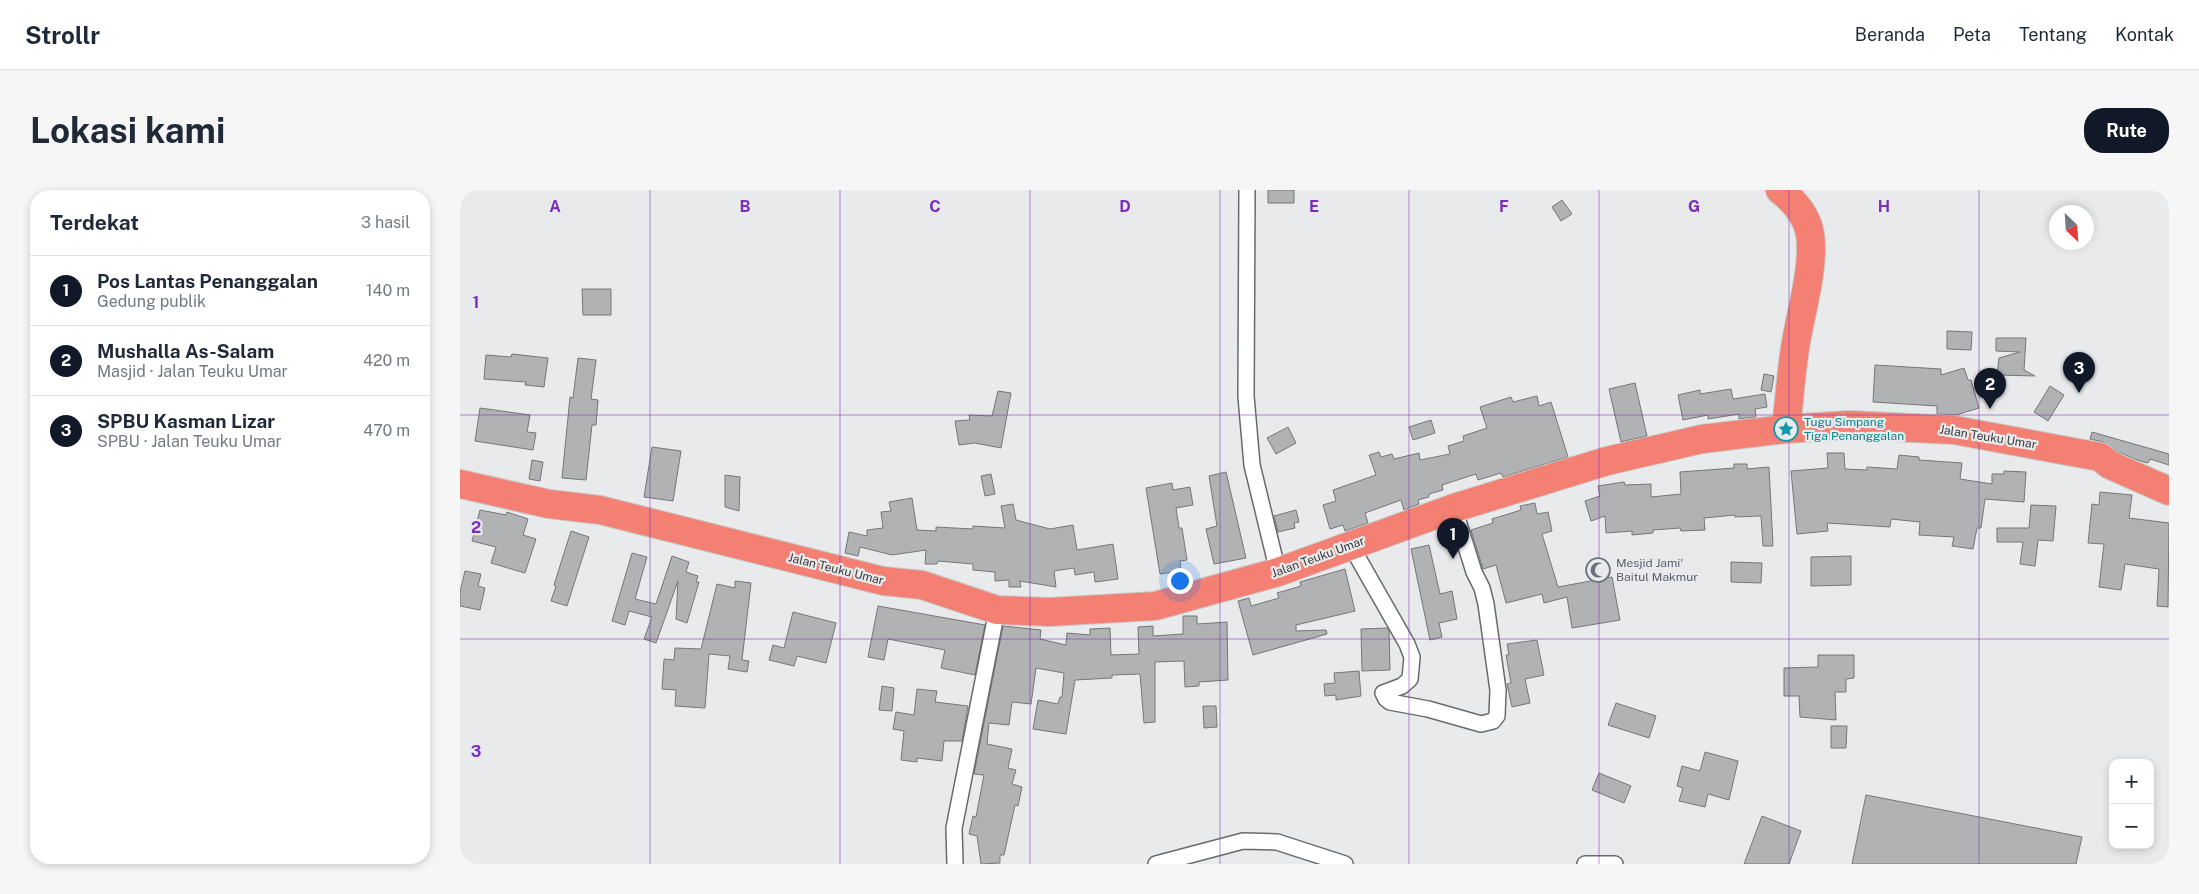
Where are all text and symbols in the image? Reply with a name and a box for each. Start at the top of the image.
text: Strollr [25,21,100,49]
text: Beranda [1855,24,1925,45]
text: Peta [1953,24,1991,45]
text: Tentang [2019,24,2087,45]
text: Kontak [2115,24,2174,45]
button: Rute [2084,108,2169,153]
text: Lokasi kami [30,110,225,151]
text: A [549,197,561,216]
text: B [740,197,751,216]
text: C [929,197,941,216]
text: D [1119,197,1131,216]
text: E [1309,197,1319,216]
text: F [1499,197,1509,216]
text: G [1688,197,1700,216]
text: H [1878,197,1890,216]
north arrow [2049,205,2094,250]
text: Terdekat [50,210,139,235]
text: 3 hasil [361,213,410,232]
text: Pos Lantas Penanggalan [97,270,318,292]
text: 1 [63,281,69,300]
text: 140 m [366,281,410,300]
text: Gedung publik [97,292,206,311]
text: 1 [473,293,479,312]
text: Mushalla As-Salam [97,340,274,362]
text: 2 [61,351,71,370]
text: 420 m [363,351,410,370]
pin: 3 [2063,352,2095,393]
text: Masjid · Jalan Teuku Umar [97,362,288,381]
pin: 2 [1974,368,2006,409]
text: SPBU Kasman Lizar [97,410,275,432]
place label: Tugu Simpang Tiga Penanggalan [1804,415,1904,443]
place icon: Tugu Simpang Tiga Penanggalan [1773,416,1799,442]
text: 3 [61,421,71,440]
text: 470 m [363,421,410,440]
street label: Jalan Teuku Umar [1938,422,2038,452]
text: SPBU · Jalan Teuku Umar [97,432,282,451]
text: 2 [471,518,481,537]
pin: 1 [1437,518,1469,559]
street label: Jalan Teuku Umar [1270,534,1367,580]
street label: Jalan Teuku Umar [787,550,886,588]
place label: Mesjid Jami' Baitul Makmur [1616,556,1698,584]
mosque icon: Mesjid Jami' Baitul Makmur [1585,557,1611,583]
your location [1167,568,1193,594]
text: 3 [471,742,481,761]
map controls [2109,759,2154,849]
button: + [2109,759,2154,804]
button: − [2109,804,2154,849]

